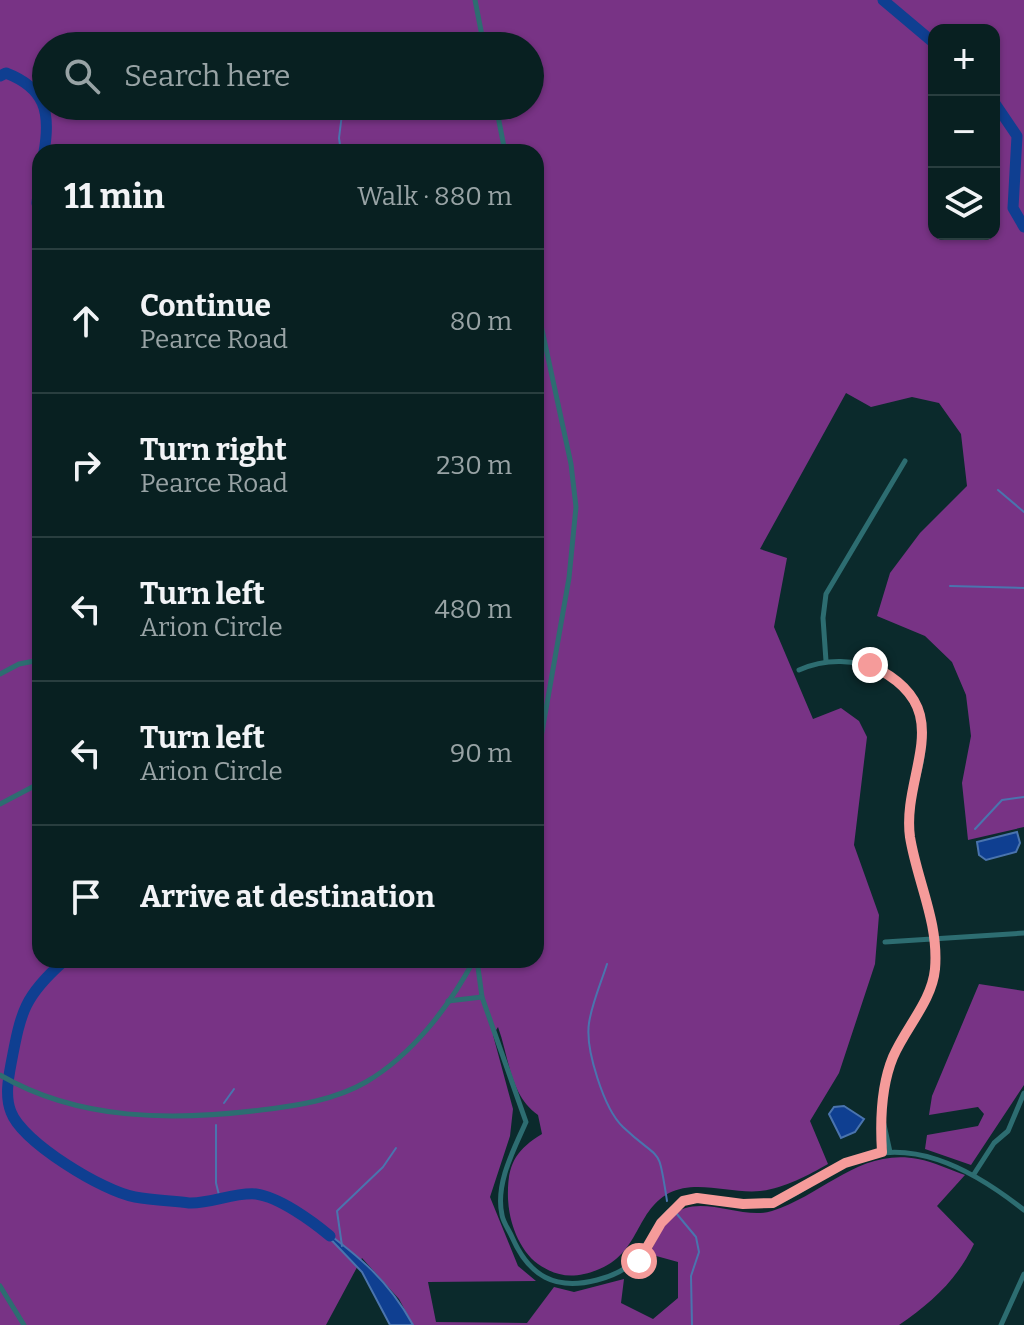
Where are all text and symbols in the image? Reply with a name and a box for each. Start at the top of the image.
map controls [928,24,1000,240]
button: + [928,24,1000,96]
search box [32,32,544,120]
icon: search [60,54,104,98]
text: Search here [124,58,291,94]
button: − [928,96,1000,168]
button: layers [928,168,1000,240]
text: 11 min [64,176,165,217]
text: Walk · 880 m [357,181,512,212]
text: Continue [140,288,271,324]
icon: ahead [64,299,108,343]
text: 80 m [450,306,512,337]
text: Pearce Road [140,324,288,355]
text: Turn right [140,432,287,468]
icon: right [64,443,108,487]
text: 230 m [436,450,512,481]
text: Pearce Road [140,468,288,499]
text: Turn left [140,576,265,612]
icon: left [64,587,108,631]
text: 480 m [435,594,512,625]
text: Arion Circle [140,612,283,643]
route end [852,647,888,683]
text: Turn left [140,720,265,756]
icon: left [64,731,108,775]
text: 90 m [450,738,512,769]
text: Arion Circle [140,756,283,787]
icon: arrive [64,875,108,919]
text: Arrive at destination [140,879,435,915]
route start [621,1243,657,1279]

